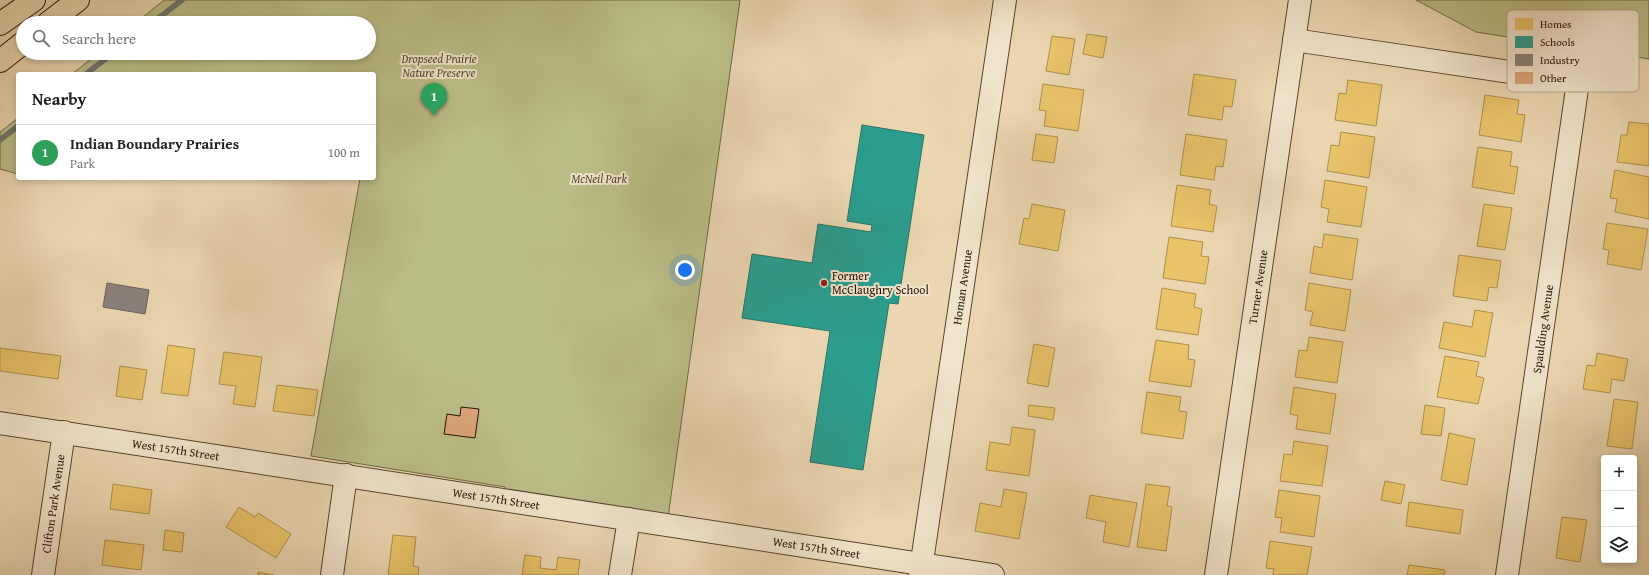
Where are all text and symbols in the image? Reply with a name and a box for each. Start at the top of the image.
legend [1507,10,1639,92]
search box [16,16,376,60]
text: Homes [1540,16,1571,32]
icon: search [30,27,52,49]
text: Search here [62,28,136,49]
text: Schools [1540,34,1575,50]
park label: Dropseed Prairie Nature Preserve [400,50,477,81]
text: Industry [1540,52,1580,68]
text: Other [1540,70,1567,86]
pin: 1 [421,83,447,116]
text: Nearby [32,86,86,111]
text: Indian Boundary Prairies [70,133,239,154]
text: 1 [42,143,48,162]
text: 100 m [328,143,360,162]
text: Park [70,154,95,173]
park label: McNeil Park [571,170,627,187]
street label: Homan Avenue [948,248,976,326]
street label: Turner Avenue [1244,248,1271,325]
your location [675,260,695,280]
place label: Former McClaughry School [832,267,929,298]
marker: Former McClaughry School [819,278,829,288]
street label: Spaulding Avenue [1528,283,1557,375]
street label: West 157th Street [131,434,222,465]
street label: Clifton Park Avenue [37,453,69,554]
map controls [1601,455,1637,563]
button: + [1601,455,1637,491]
street label: West 157th Street [451,483,542,514]
button: − [1601,491,1637,527]
button: layers [1601,527,1637,563]
street label: West 157th Street [772,532,862,563]

